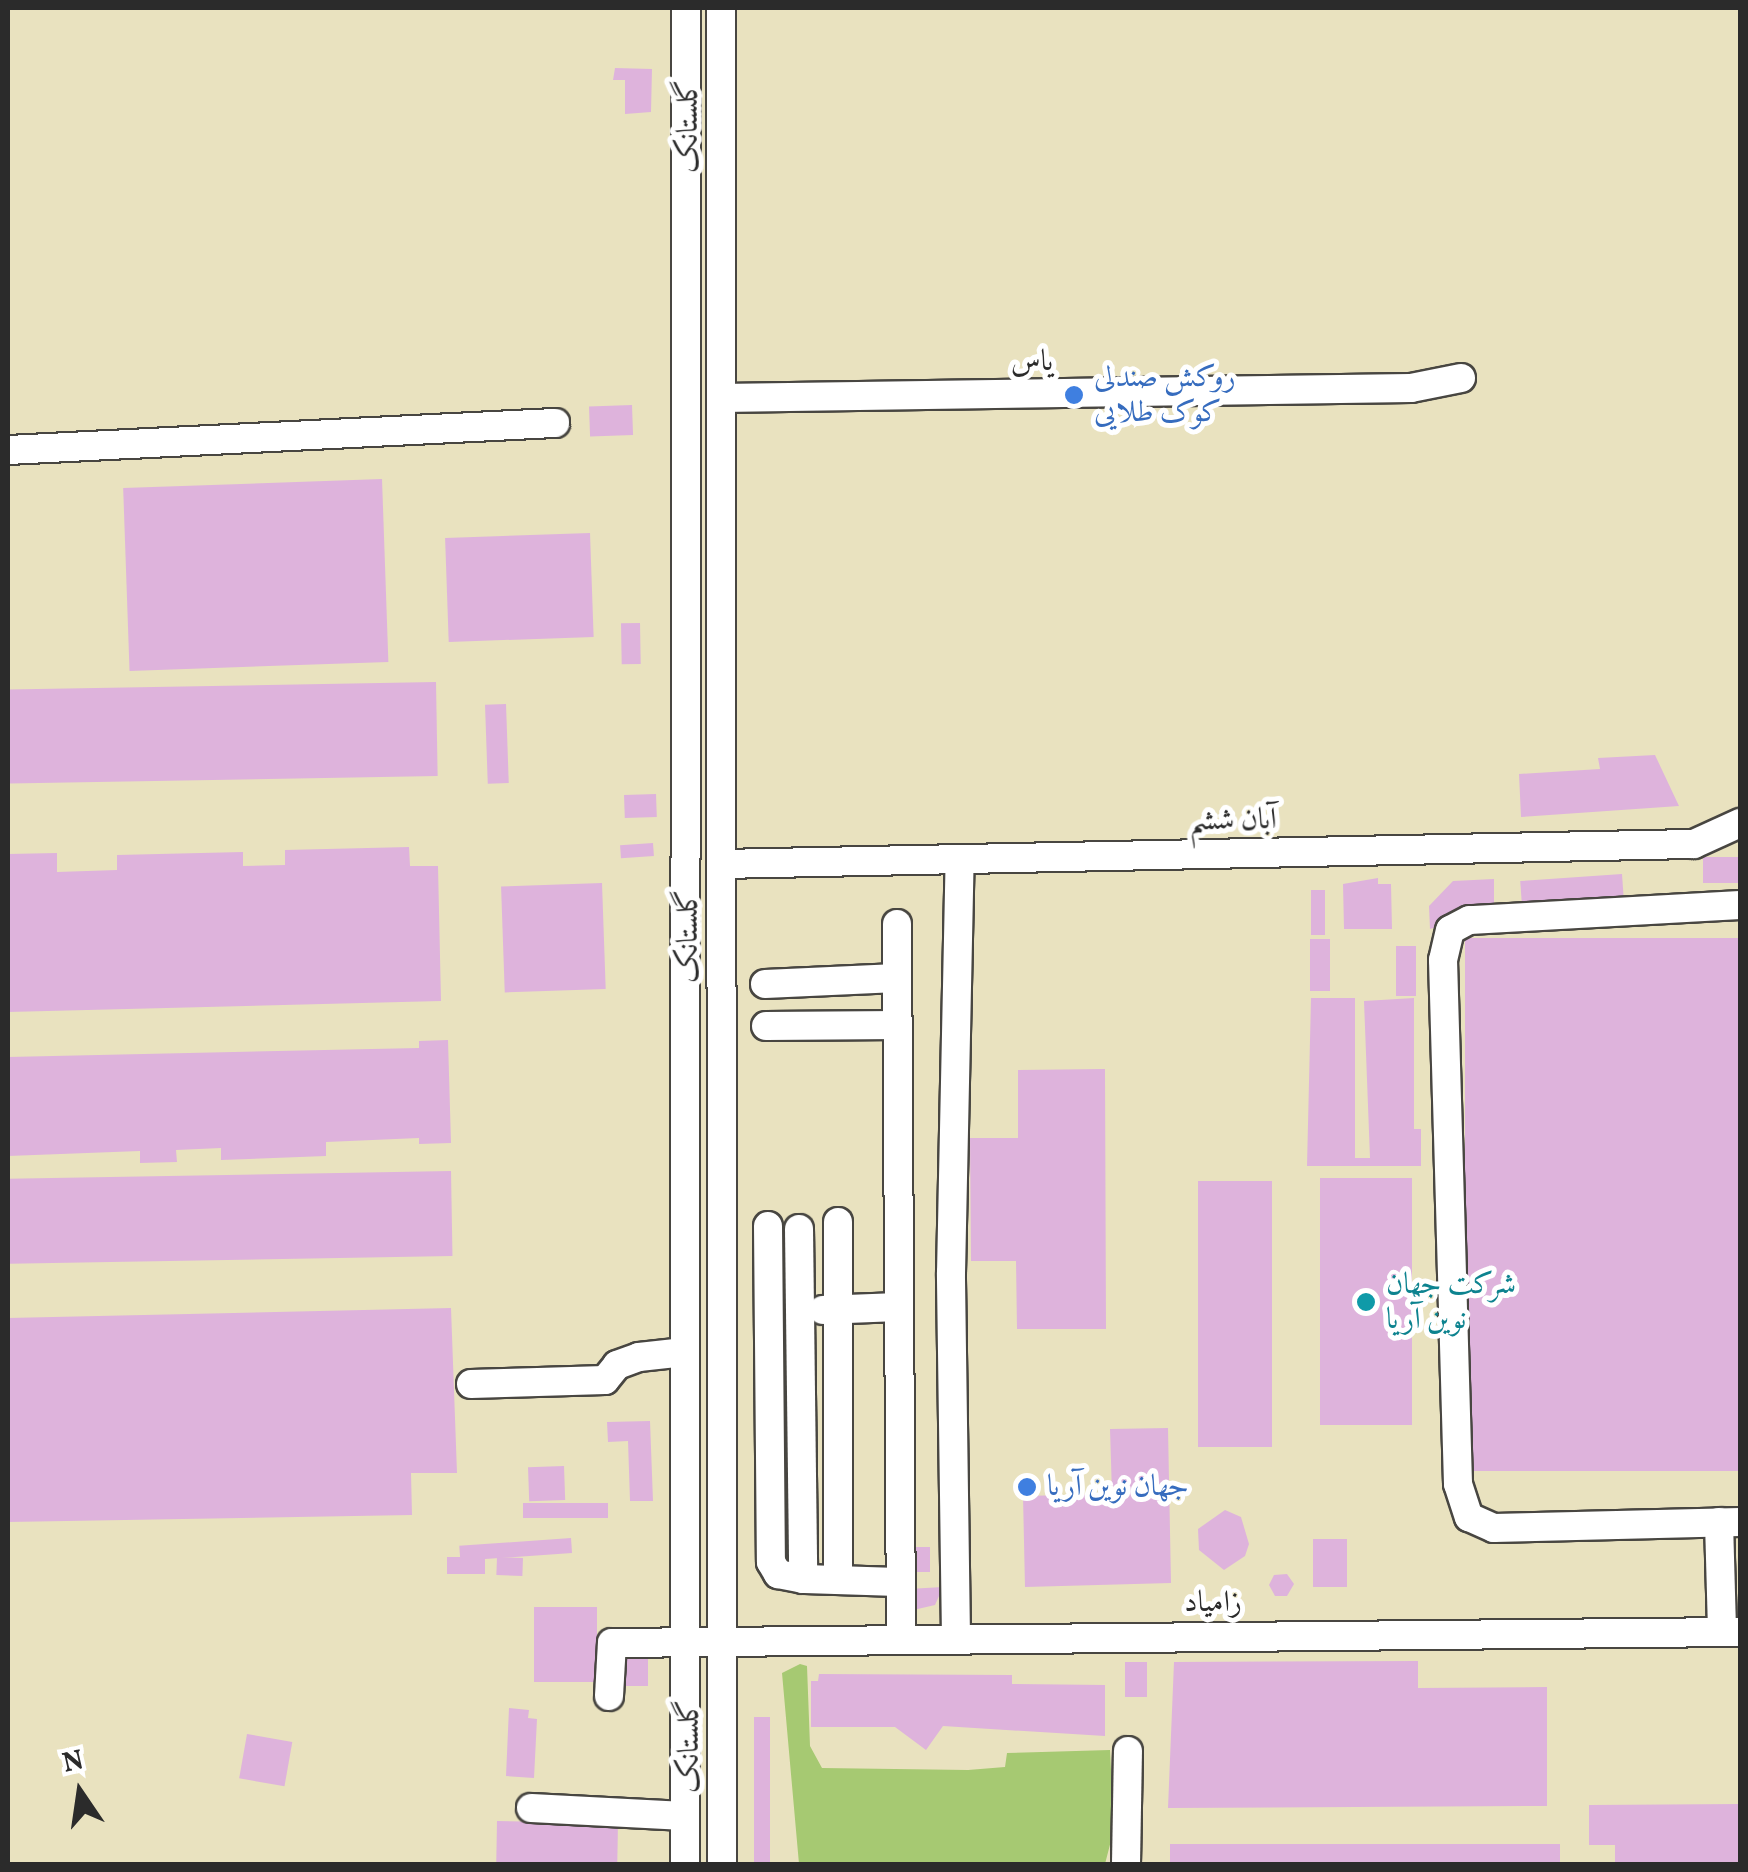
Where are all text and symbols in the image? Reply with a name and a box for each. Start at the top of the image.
street label: گلستانک [671,79,707,173]
street label: یاس [1011,344,1053,380]
place label: روکش صندلی کوک طلایی [1094,360,1236,430]
marker: روکش صندلی کوک طلایی [1063,384,1085,406]
street label: آبان ششم [1189,802,1277,840]
street label: گلستانک [671,889,707,983]
place label: شرکت جهان نوین آریا [1386,1267,1516,1338]
marker: شرکت جهان نوین آریا [1355,1291,1377,1313]
place label: جهان نوین آریا [1047,1469,1189,1505]
marker: جهان نوین آریا [1016,1476,1038,1498]
street label: زامیاد [1184,1585,1242,1621]
street label: گلستانک [672,1699,708,1793]
text: N [59,1741,87,1784]
north arrow [30,1742,130,1842]

